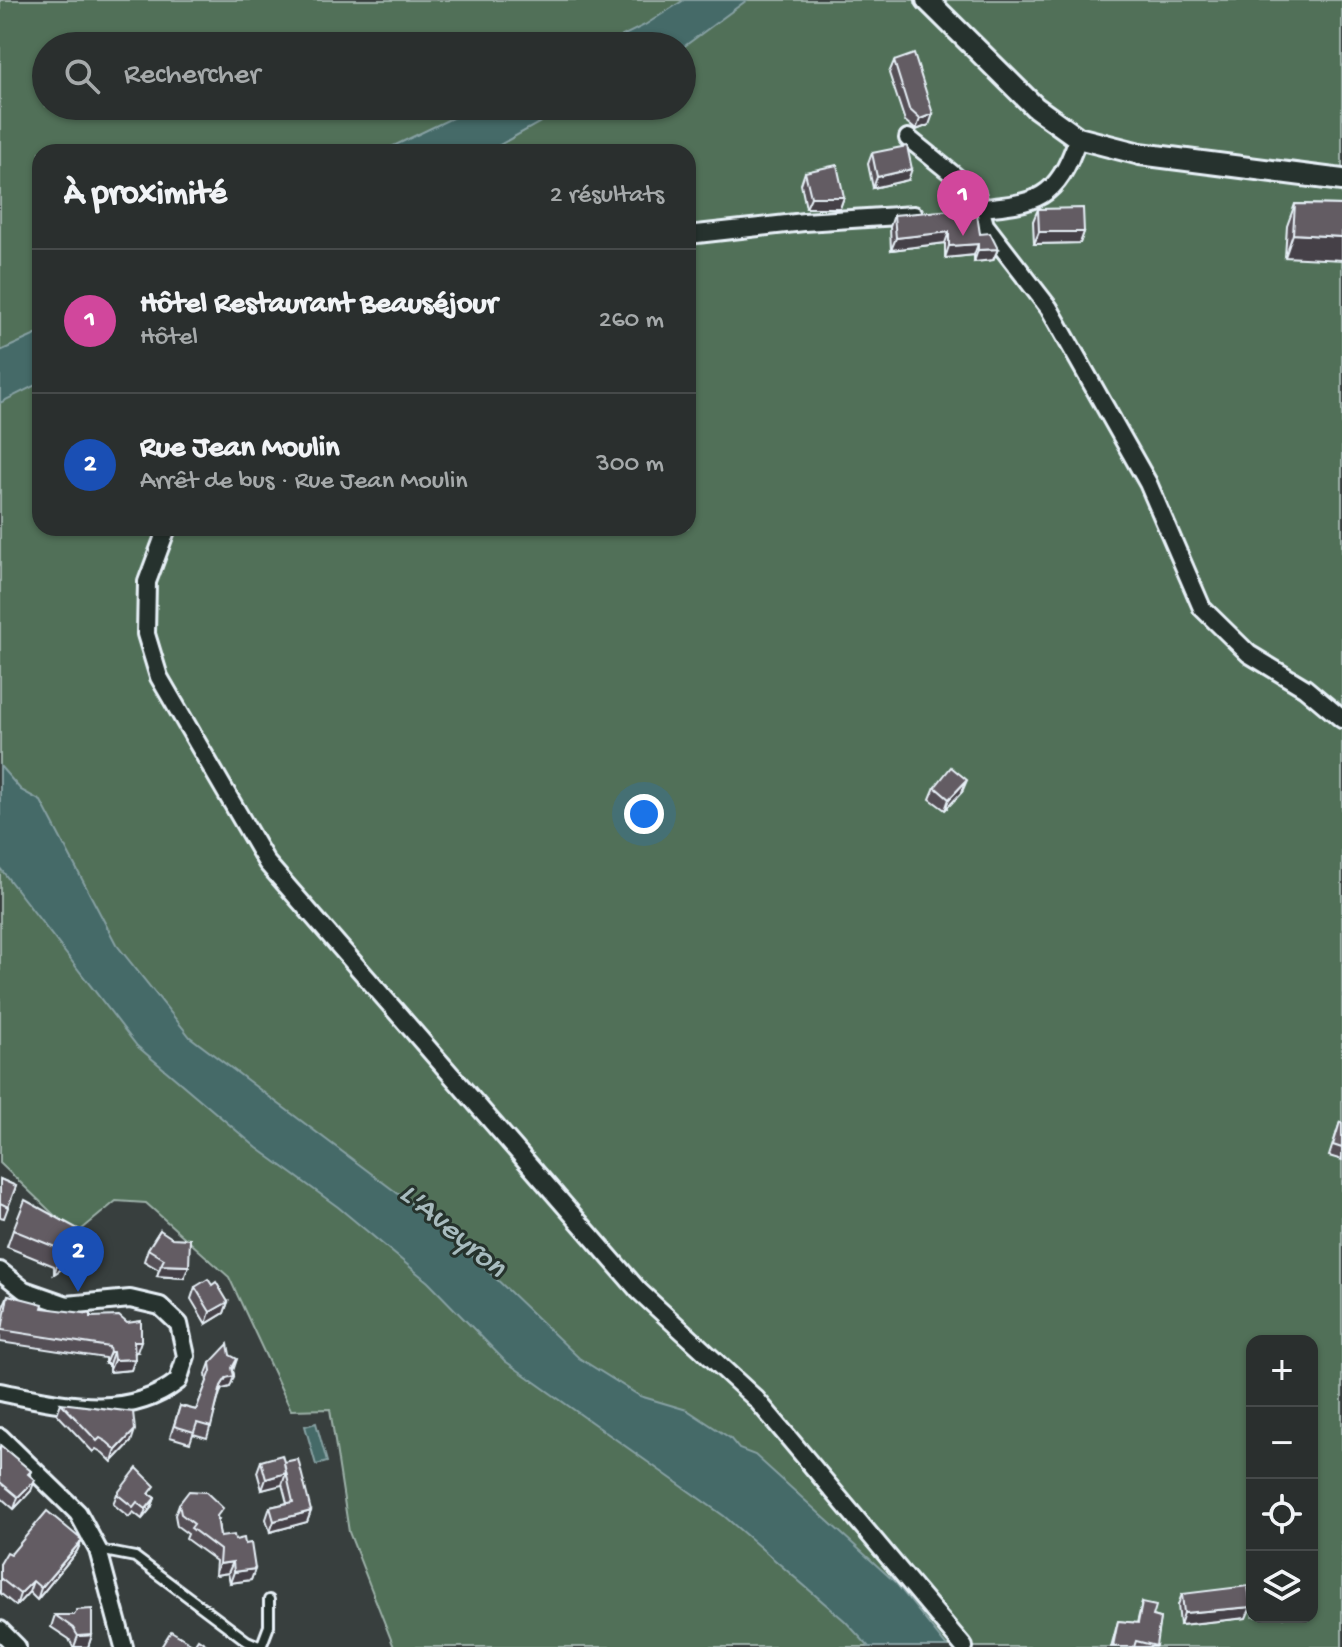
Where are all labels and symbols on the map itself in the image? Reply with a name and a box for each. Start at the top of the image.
pin: 1 [937,170,989,236]
your location [624,794,664,834]
water label: L'Aveyron [390,1176,514,1288]
pin: 2 [52,1226,104,1292]

